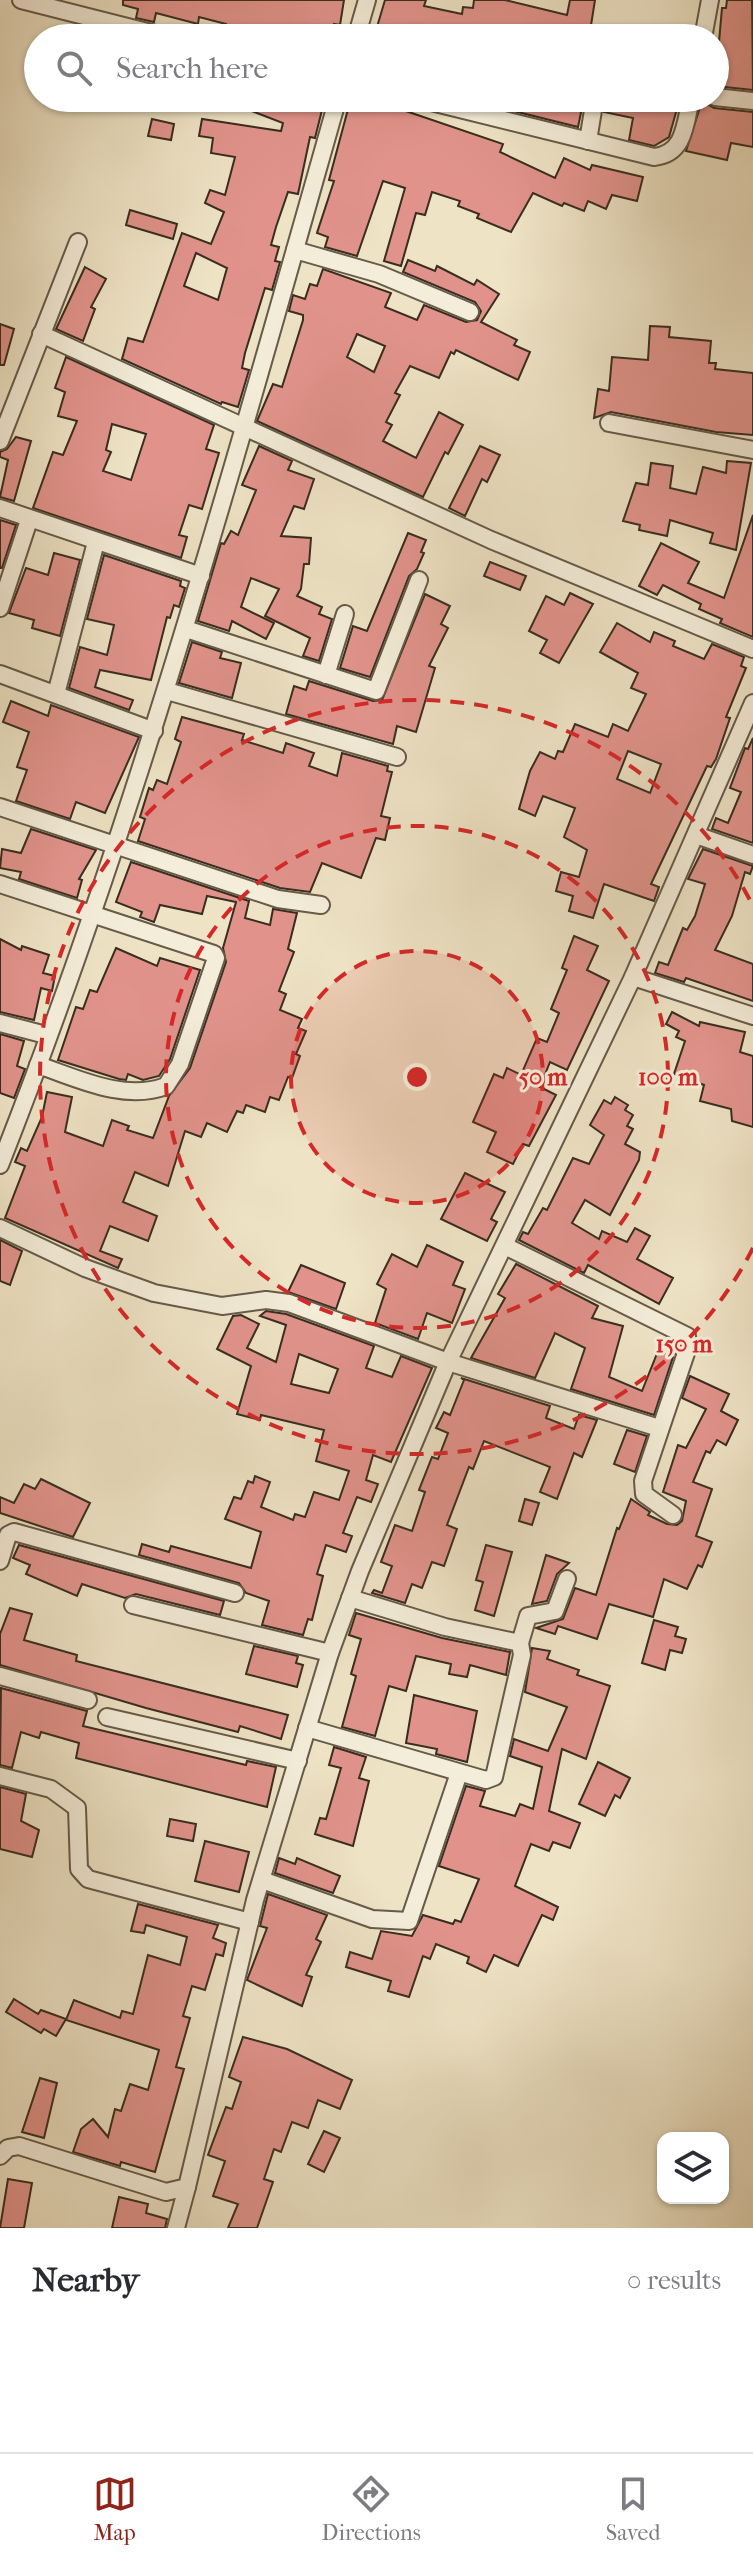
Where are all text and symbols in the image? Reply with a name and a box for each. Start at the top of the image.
search box [24,24,729,112]
icon: search [52,46,96,90]
text: Search here [116,51,268,86]
centre of rings [403,1063,431,1091]
text: 50 m [519,1063,568,1091]
text: 100 m [638,1063,699,1091]
text: 150 m [655,1330,714,1358]
map controls [657,2132,729,2204]
button: layers [657,2132,729,2204]
text: Nearby [32,2260,139,2300]
text: 0 results [627,2265,721,2296]
tab: Map [93,2472,137,2546]
tab: Directions [322,2472,421,2546]
tab: Saved [606,2472,660,2546]

